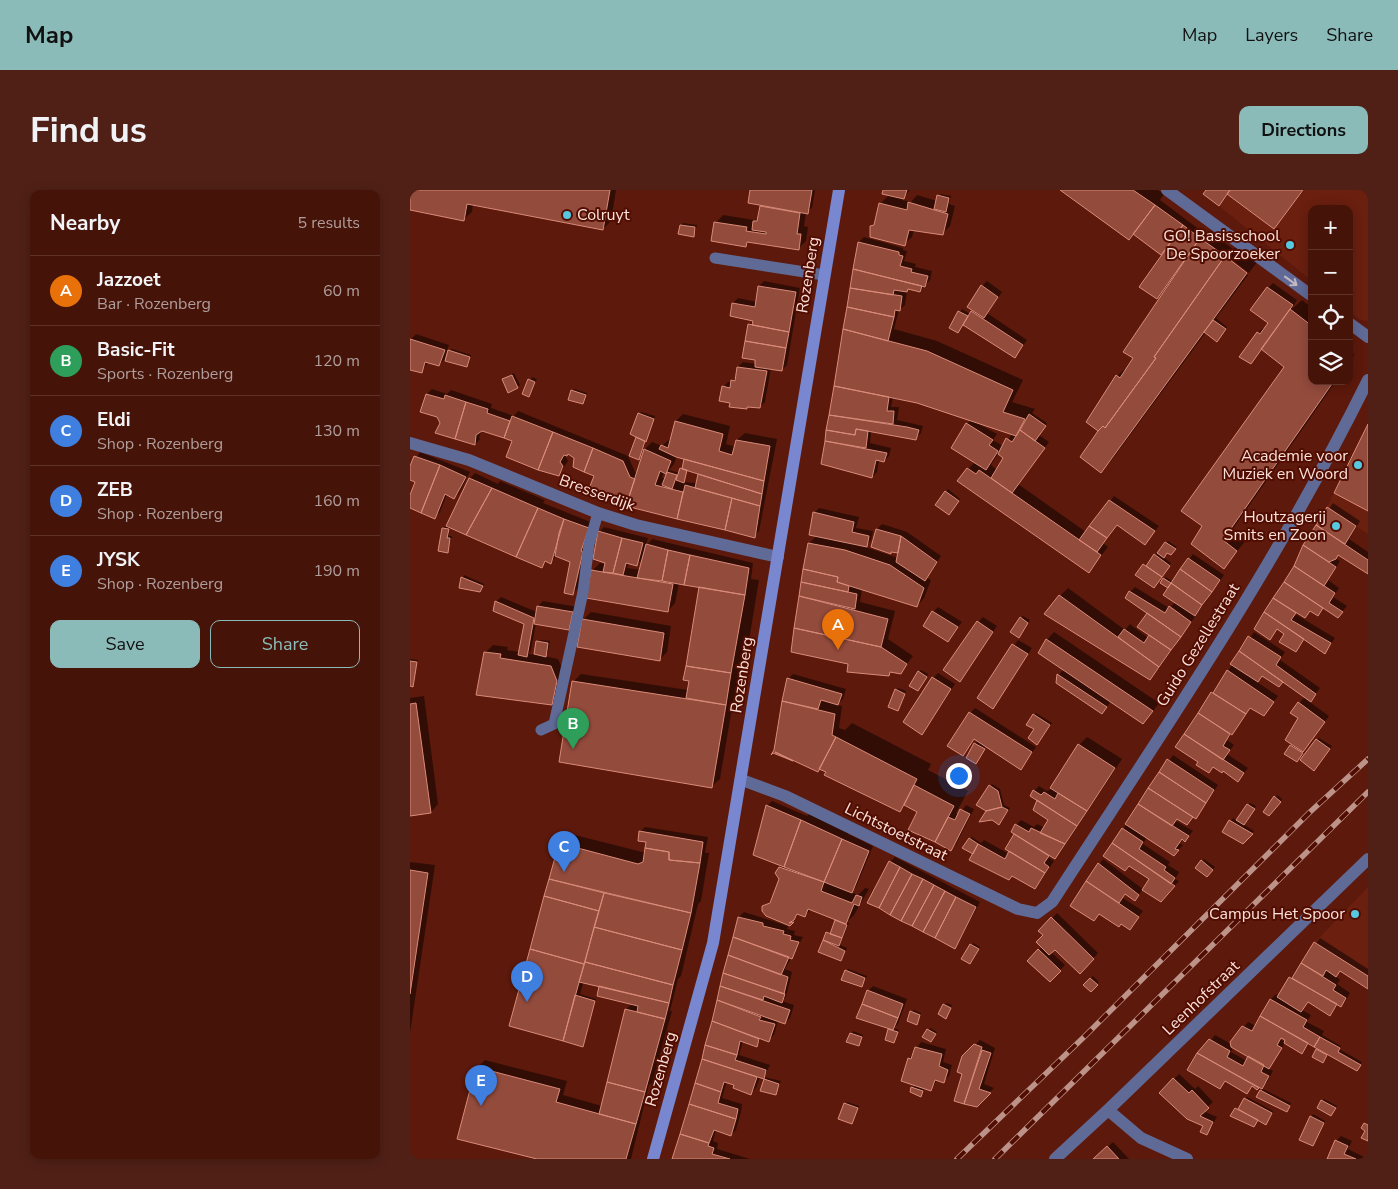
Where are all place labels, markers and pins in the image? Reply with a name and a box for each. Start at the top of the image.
place label: Colruyt [577,204,630,226]
marker: Colruyt [561,209,573,221]
place label: GO! Basisschool De Spoorzoeker [1163,225,1280,265]
marker: GO! Basisschool De Spoorzoeker [1284,239,1296,251]
place label: Academie voor Muziek en Woord [1222,445,1348,485]
marker: Academie voor Muziek en Woord [1352,459,1364,471]
place label: Houtzagerij Smits en Zoon [1224,506,1326,546]
marker: Houtzagerij Smits en Zoon [1330,520,1342,532]
pin: A [822,609,854,650]
pin: B [557,708,589,749]
pin: C [548,831,580,872]
place label: Campus Het Spoor [1209,903,1345,925]
marker: Campus Het Spoor [1349,908,1361,920]
pin: D [511,961,543,1002]
pin: E [465,1065,497,1106]

